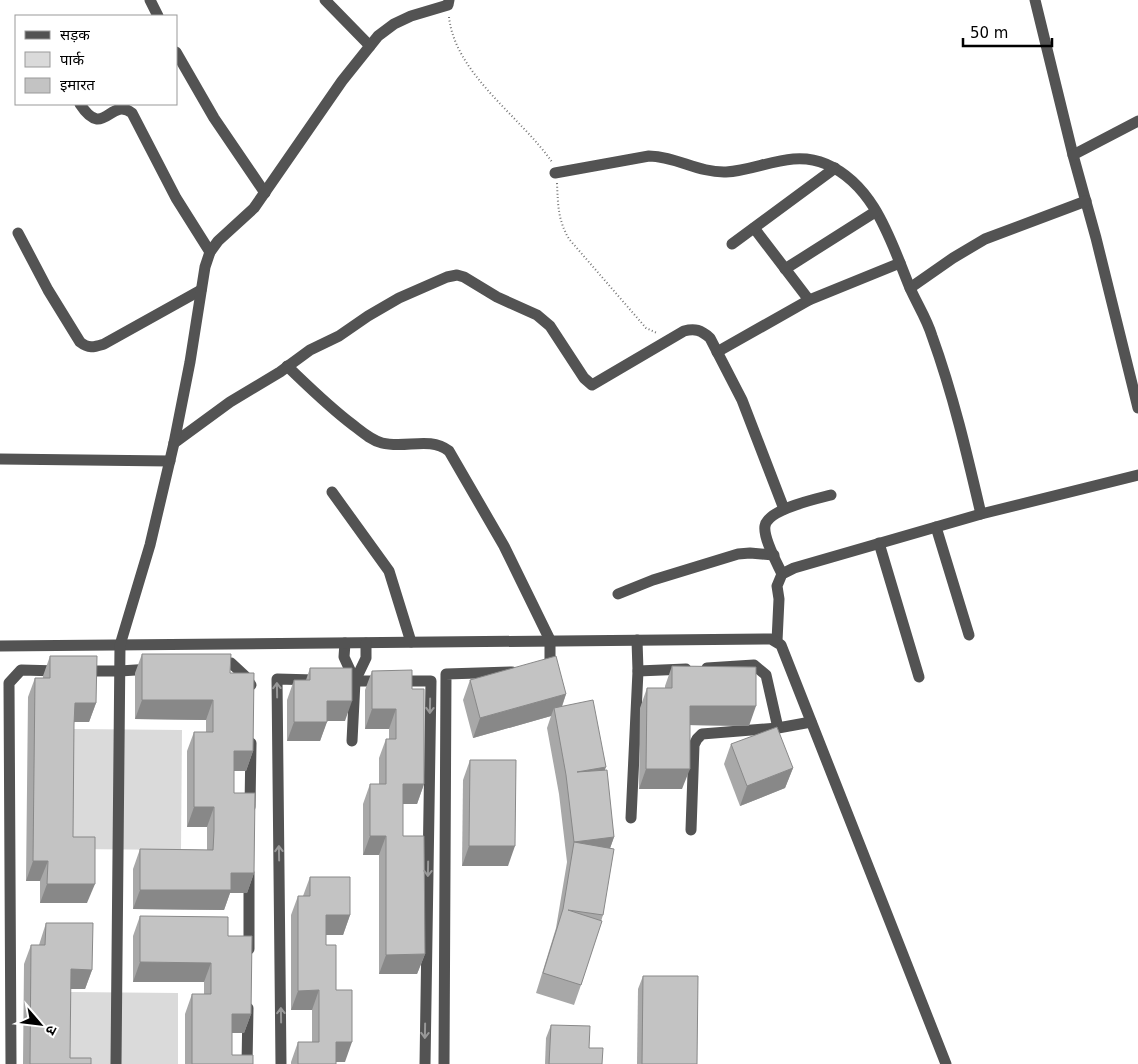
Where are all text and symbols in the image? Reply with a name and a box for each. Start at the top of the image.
legend [15,15,178,105]
scale bar [963,15,1052,47]
text: 50 m [970,24,1008,42]
text: सड़क [60,26,90,44]
text: पार्क [60,51,84,69]
text: इमारत [60,76,95,94]
one-way arrow [272,683,282,699]
one-way arrow [425,698,435,714]
one-way arrow [274,845,284,862]
one-way arrow [423,860,433,876]
north arrow [15,999,65,1049]
one-way arrow [276,1008,286,1024]
one-way arrow [420,1022,430,1039]
text: उ [42,1023,60,1038]

